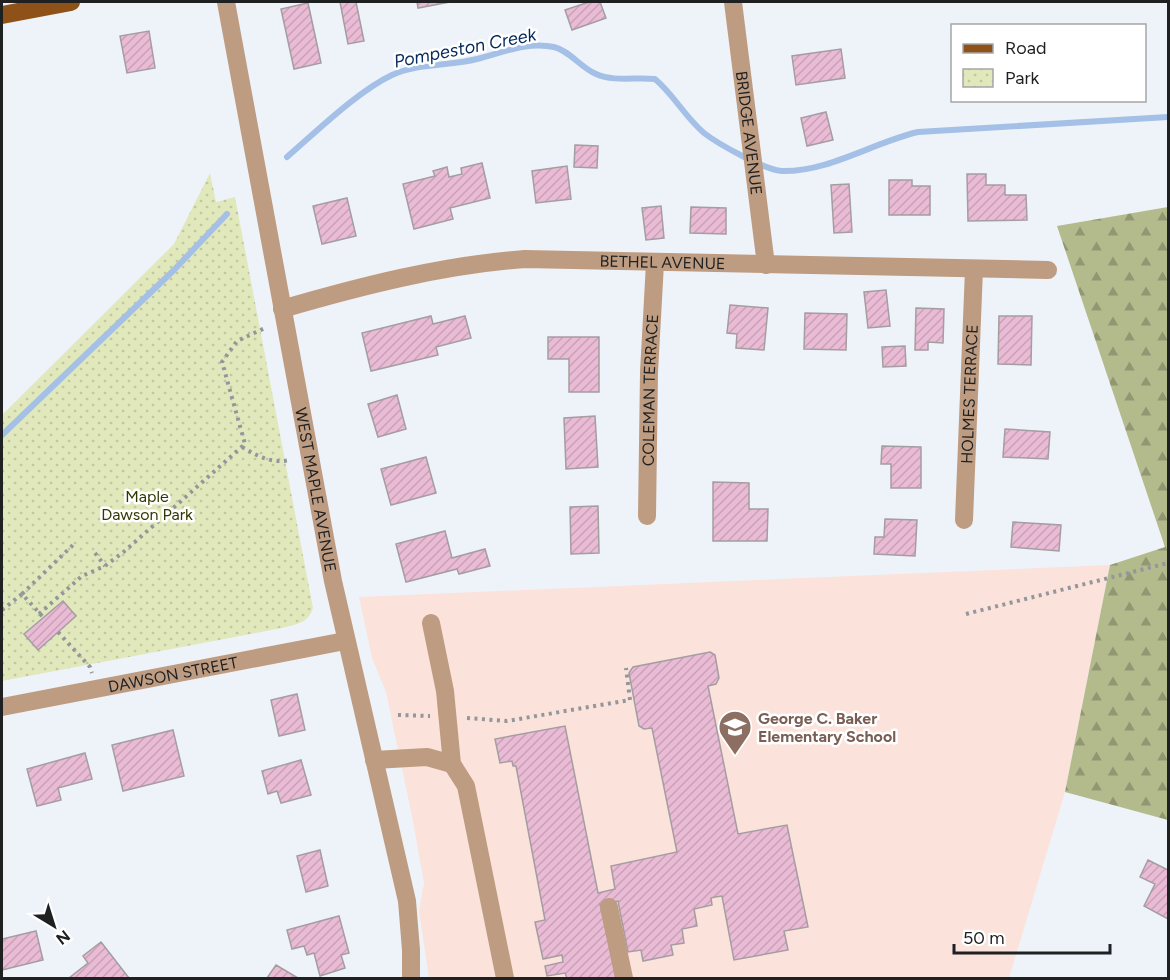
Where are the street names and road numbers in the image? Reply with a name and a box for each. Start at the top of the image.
street label: BRIDGE AVENUE [732,70,766,196]
street label: BETHEL AVENUE [599,252,726,273]
street label: COLEMAN TERRACE [639,313,662,466]
street label: HOLMES TERRACE [957,324,982,464]
street label: WEST MAPLE AVENUE [291,406,340,574]
street label: DAWSON STREET [106,653,240,696]

